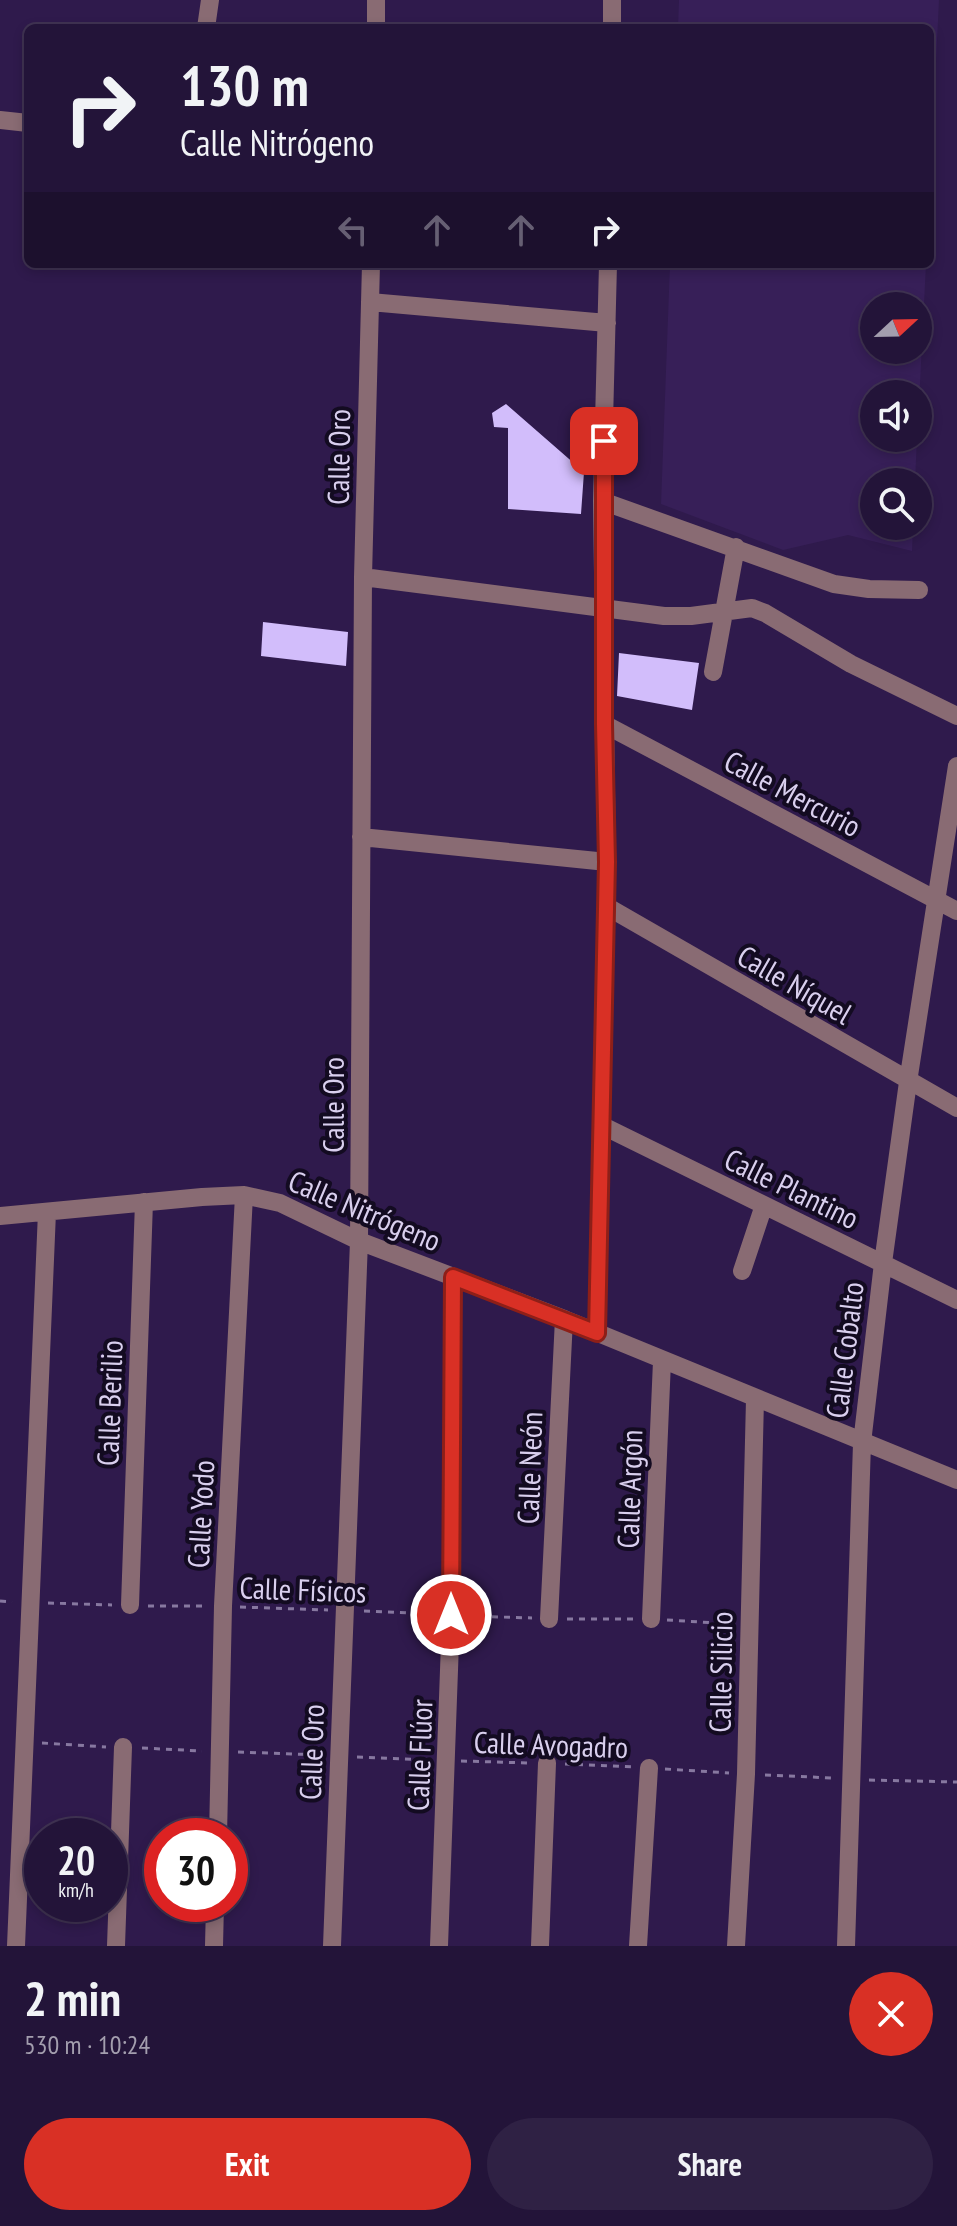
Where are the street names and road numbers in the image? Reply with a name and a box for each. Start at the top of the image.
street label: Calle Oro [318,409,358,505]
street label: Calle Mercurio [718,741,868,845]
street label: Calle Níquel [731,936,859,1032]
street label: Calle Oro [313,1057,352,1153]
street label: Calle Plantino [718,1139,866,1237]
street label: Calle Nitrógeno [283,1160,447,1260]
street label: Calle Cobalto [816,1280,872,1420]
street label: Calle Berilio [87,1339,131,1467]
street label: Calle Neón [508,1411,550,1525]
street label: Calle Argón [607,1429,651,1549]
street label: Calle Yodo [178,1459,222,1569]
street label: Calle Físicos [239,1567,367,1611]
street label: Calle Silicio [699,1611,741,1733]
street label: Calle Flúor [398,1698,440,1811]
street label: Calle Oro [290,1703,332,1801]
street label: Calle Avogadro [473,1722,629,1766]

